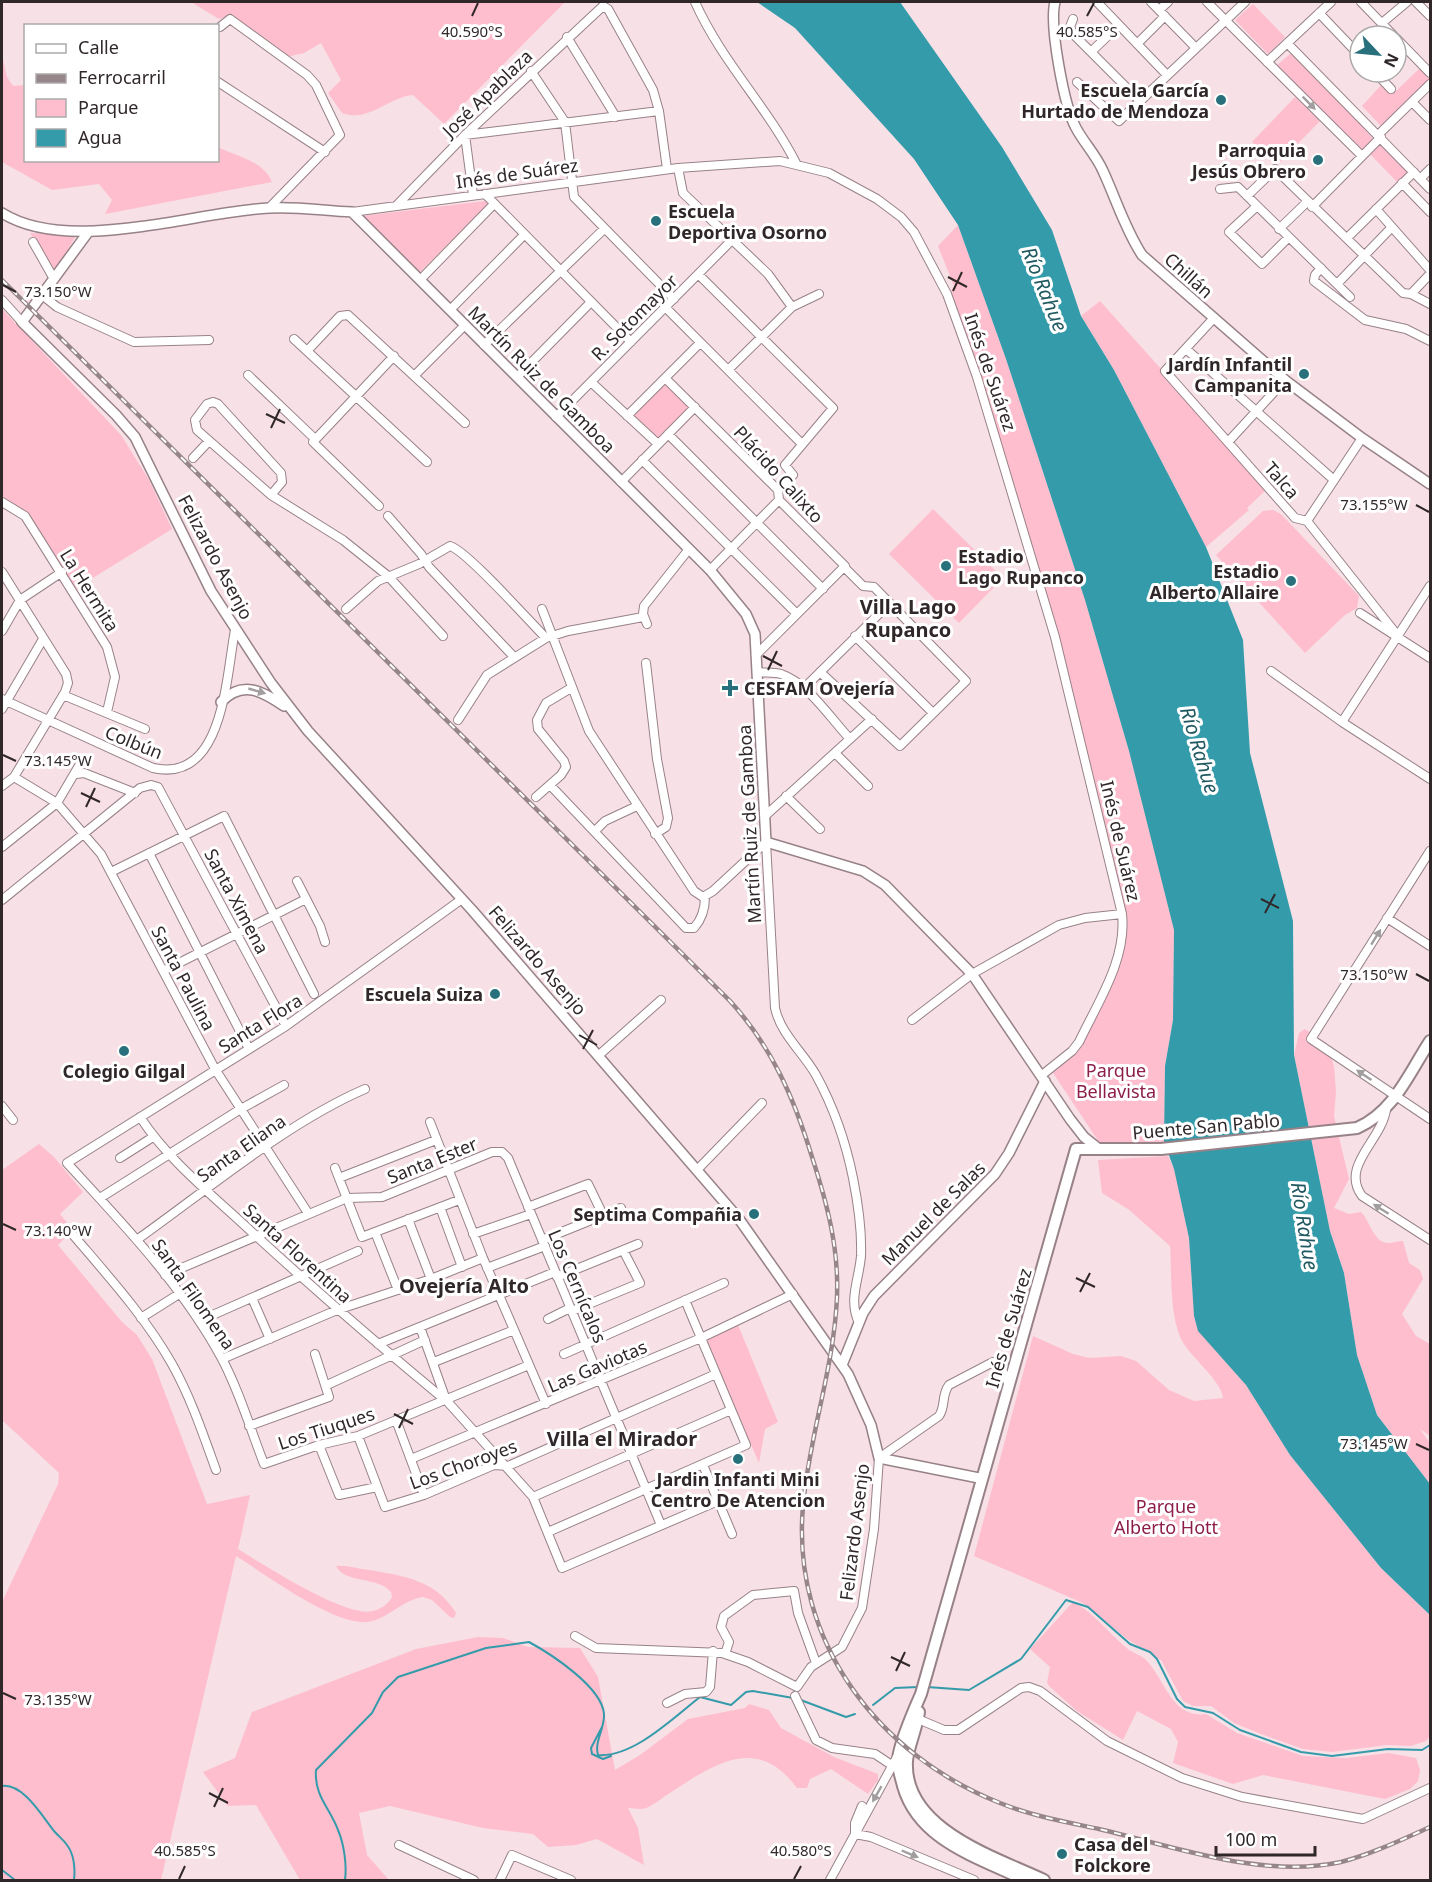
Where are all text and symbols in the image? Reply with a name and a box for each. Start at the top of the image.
text: 40.590°S [441,21,503,41]
text: 40.585°S [1056,21,1118,41]
legend [24,24,219,162]
north arrow [1348,24,1408,84]
text: Calle [78,35,119,59]
street label: José Apablaza [435,44,537,143]
text: N [1379,50,1404,71]
text: Ferrocarril [78,65,166,89]
place label: Escuela García Hurtado de Mendoza [1021,78,1209,123]
marker: Escuela García Hurtado de Mendoza [1214,93,1228,107]
text: Parque [78,95,138,119]
one-way arrow [1301,96,1315,110]
text: Agua [78,125,122,149]
place label: Parroquia Jesús Obrero [1190,138,1306,183]
street label: Inés de Suárez [454,153,580,193]
marker: Parroquia Jesús Obrero [1311,153,1325,167]
place label: Escuela Deportiva Osorno [668,199,827,244]
marker: Escuela Deportiva Osorno [649,214,663,228]
water label: Río Rahue [1016,243,1074,335]
street label: Chillán [1160,247,1218,303]
street label: R. Sotomayor [585,268,683,366]
text: 73.150°W [24,281,92,301]
street label: Martín Ruiz de Gamboa [463,300,621,458]
street label: Inés de Suárez [960,310,1022,434]
place label: Jardín Infantil Campanita [1166,352,1292,397]
marker: Jardín Infantil Campanita [1297,367,1311,381]
street label: Plácido Calixto [729,420,829,528]
street label: Talca [1259,456,1305,504]
street label: Felizardo Asenjo [173,490,259,624]
text: 73.155°W [1340,494,1408,514]
street label: La Hermita [55,544,125,636]
place label: Estadio Lago Rupanco [958,544,1084,589]
marker: Estadio Lago Rupanco [939,559,953,573]
place label: Estadio Alberto Allaire [1149,559,1279,604]
marker: Estadio Alberto Allaire [1284,574,1298,588]
district label: Villa Lago Rupanco [860,593,956,643]
place label: CESFAM Ovejería [744,676,895,700]
marker: CESFAM Ovejería [721,679,739,697]
one-way arrow [248,687,266,697]
water label: Río Rahue [1174,703,1226,797]
street label: Colbún [102,720,166,764]
street label: Martín Ruiz de Gamboa [732,724,766,924]
text: 73.145°W [24,750,92,770]
street label: Inés de Suárez [1095,778,1147,904]
street label: Santa Ximena [199,844,275,958]
street label: Felizardo Asenjo [484,900,592,1020]
street label: Santa Paulina [146,922,222,1034]
one-way arrow [1370,929,1381,945]
text: 73.150°W [1340,964,1408,984]
place label: Escuela Suiza [365,982,483,1006]
marker: Escuela Suiza [488,987,502,1001]
street label: Santa Flora [214,988,306,1058]
marker: Colegio Gilgal [117,1044,131,1058]
park label: Parque Bellavista [1076,1058,1156,1103]
place label: Colegio Gilgal [63,1059,185,1083]
one-way arrow [1356,1070,1372,1081]
street label: Puente San Pablo [1131,1108,1281,1144]
street label: Santa Eliana [192,1109,290,1187]
street label: Santa Ester [383,1131,481,1189]
street label: Manuel de Salas [876,1156,990,1270]
water label: Río Rahue [1285,1180,1325,1272]
street label: Santa Florentina [239,1198,357,1308]
place label: Septima Compañia [573,1202,742,1226]
one-way arrow [1373,1203,1389,1214]
marker: Septima Compañia [747,1207,761,1221]
text: 73.140°W [24,1220,92,1240]
street label: Los Cernícalos [543,1226,613,1346]
street label: Santa Filomena [147,1234,241,1354]
street label: Inés de Suárez [979,1265,1037,1391]
district label: Ovejería Alto [399,1272,529,1299]
street label: Las Gaviotas [544,1334,650,1398]
street label: Los Tiuques [275,1401,377,1455]
district label: Villa el Mirador [547,1425,697,1452]
street label: Los Choroyes [406,1433,520,1495]
text: 73.145°W [1340,1433,1408,1453]
marker: Jardin Infanti Mini Centro De Atencion [731,1452,745,1466]
street label: Felizardo Asenjo [834,1462,874,1602]
place label: Jardin Infanti Mini Centro De Atencion [651,1467,825,1512]
park label: Parque Alberto Hott [1114,1494,1219,1539]
text: 73.135°W [24,1689,92,1709]
one-way arrow [872,1786,882,1803]
scale bar [1216,1819,1315,1857]
text: 100 m [1225,1827,1277,1851]
place label: Casa del Folckore [1074,1832,1151,1877]
text: 40.585°S [154,1840,216,1860]
text: 40.580°S [770,1840,832,1860]
marker: Casa del Folckore [1055,1847,1069,1861]
one-way arrow [901,1849,919,1859]

